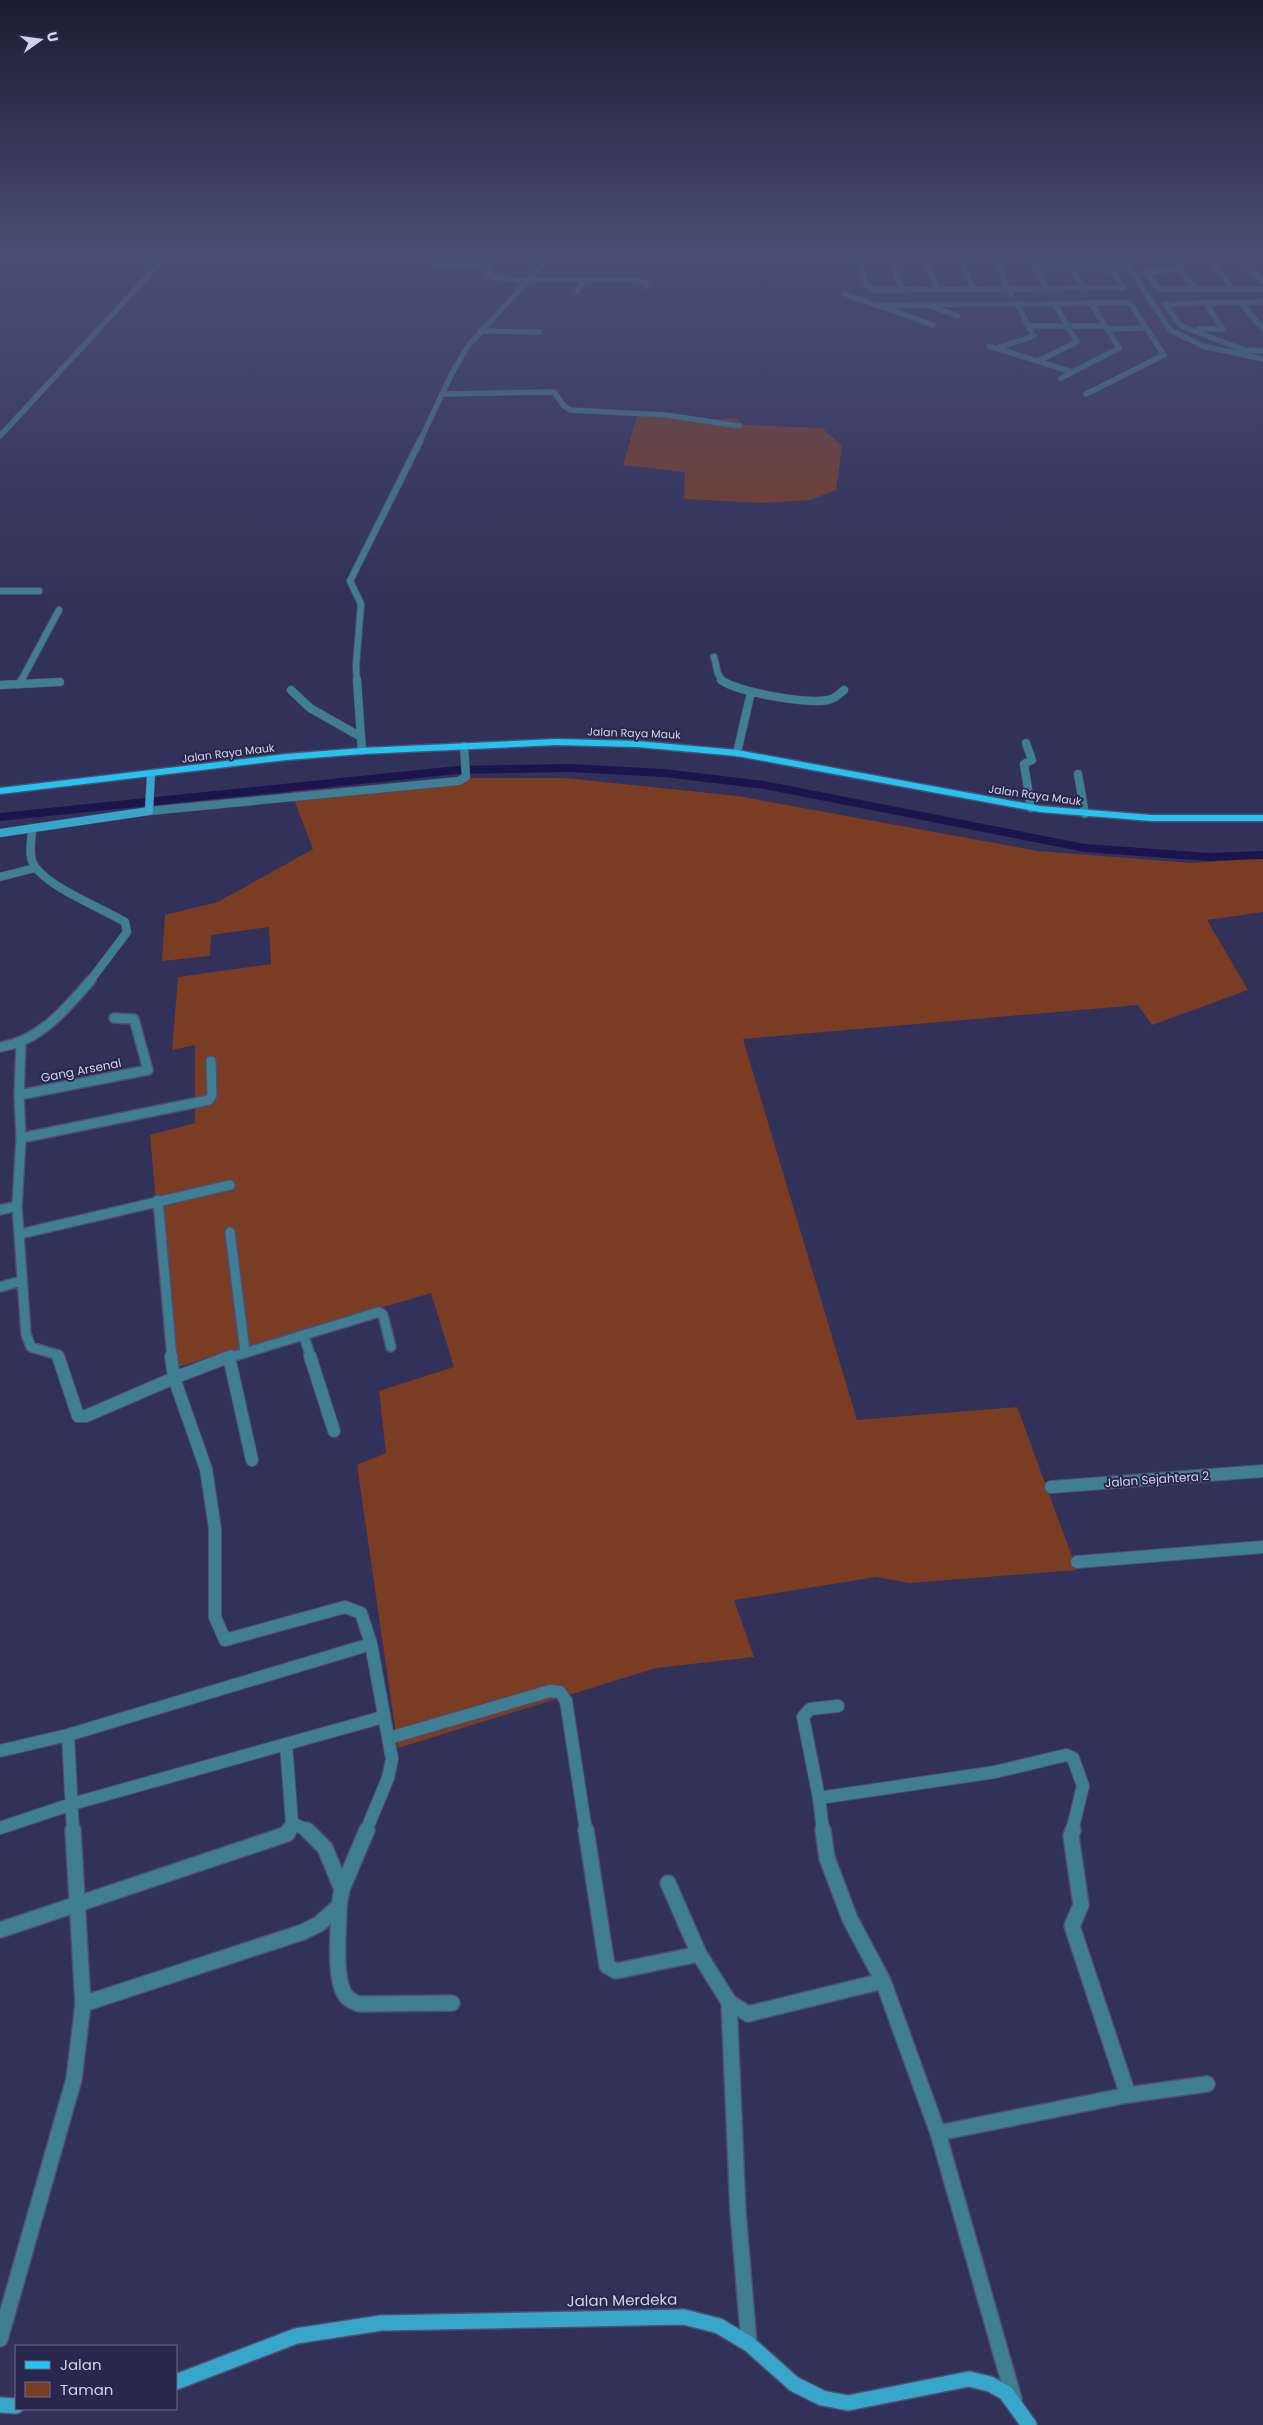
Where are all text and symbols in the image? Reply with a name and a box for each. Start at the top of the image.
north arrow [15,15,65,65]
text: U [42,30,64,44]
street label: Jalan Raya Mauk [587,723,681,743]
street label: Jalan Raya Mauk [181,739,276,767]
street label: Jalan Raya Mauk [987,781,1083,809]
street label: Gang Arsenal [39,1054,123,1086]
street label: Jalan Sejahtera 2 [1104,1467,1210,1491]
street label: Jalan Merdeka [566,2289,678,2311]
legend [15,2345,178,2410]
text: Jalan [60,2354,102,2375]
text: Taman [60,2379,113,2400]

